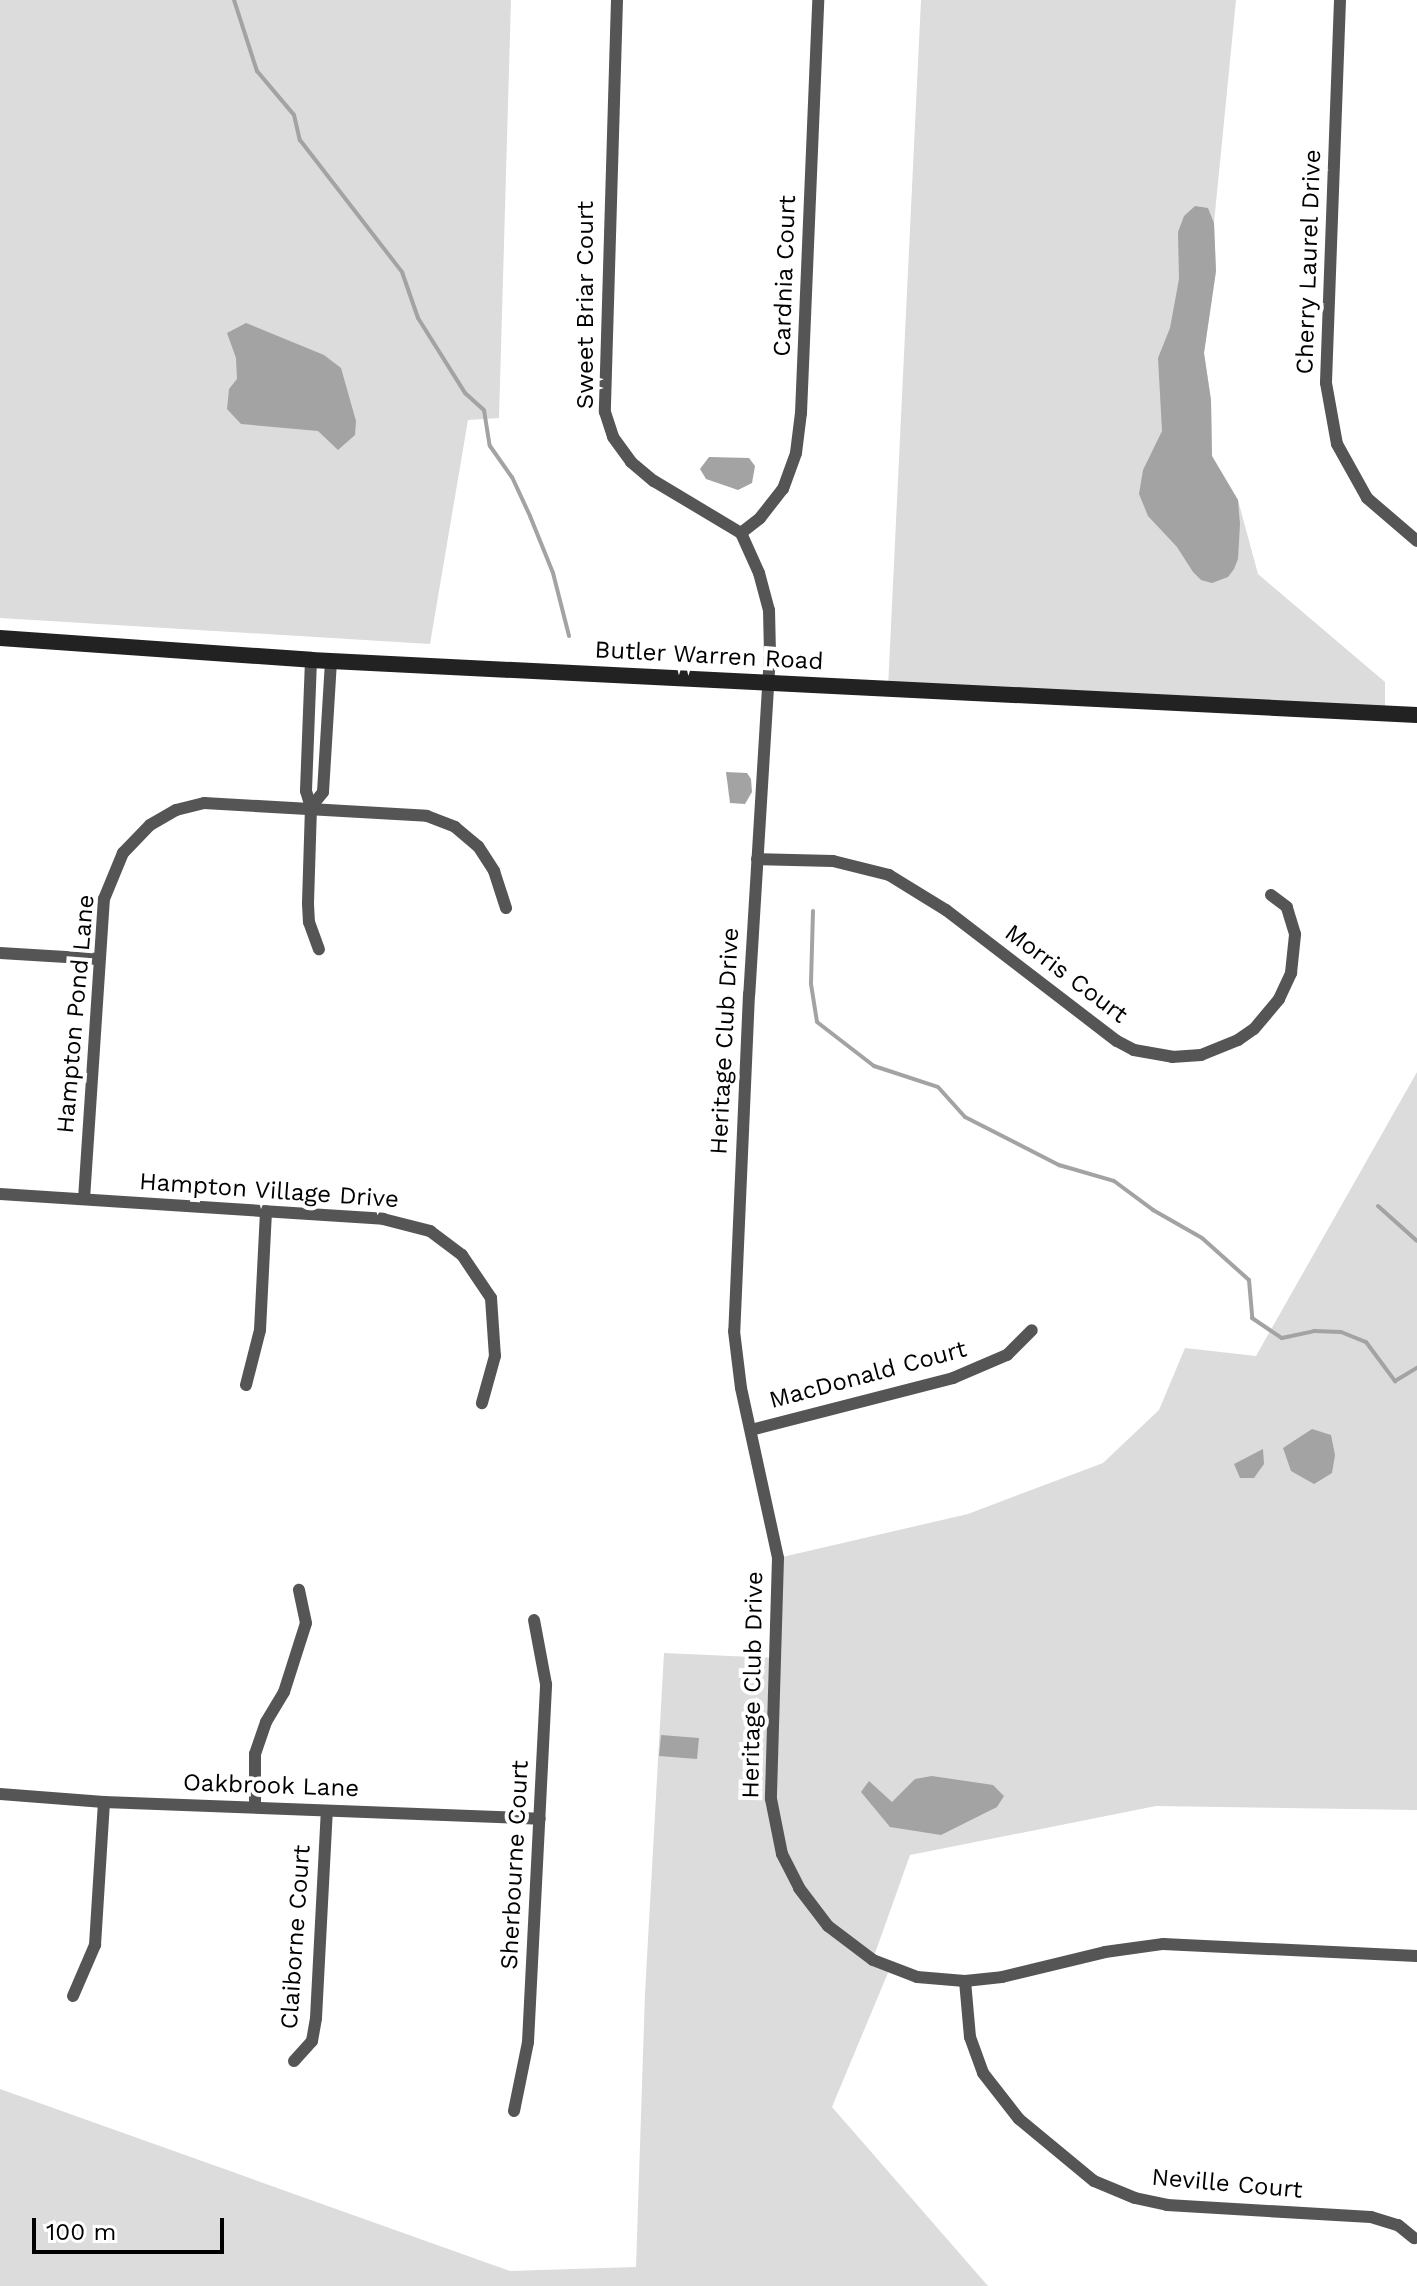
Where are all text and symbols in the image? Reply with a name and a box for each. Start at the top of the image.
street label: Cherry Laurel Drive [1291,148,1327,376]
street label: Cardnia Court [768,194,802,358]
street label: Sweet Briar Court [572,201,600,409]
street label: Butler Warren Road [593,636,825,676]
street label: Hampton Pond Lane [51,893,101,1135]
street label: Morris Court [999,918,1133,1030]
street label: Heritage Club Drive [705,927,745,1155]
street label: Hampton Village Drive [138,1168,400,1214]
street label: MacDonald Court [766,1335,970,1415]
street label: Heritage Club Drive [737,1571,769,1799]
street label: Sherbourne Court [495,1760,535,1970]
street label: Oakbrook Lane [182,1769,360,1803]
street label: Claiborne Court [275,1844,317,2030]
street label: Neville Court [1150,2163,1304,2205]
scale bar [36,2202,228,2252]
text: 100 m [46,2218,116,2246]

